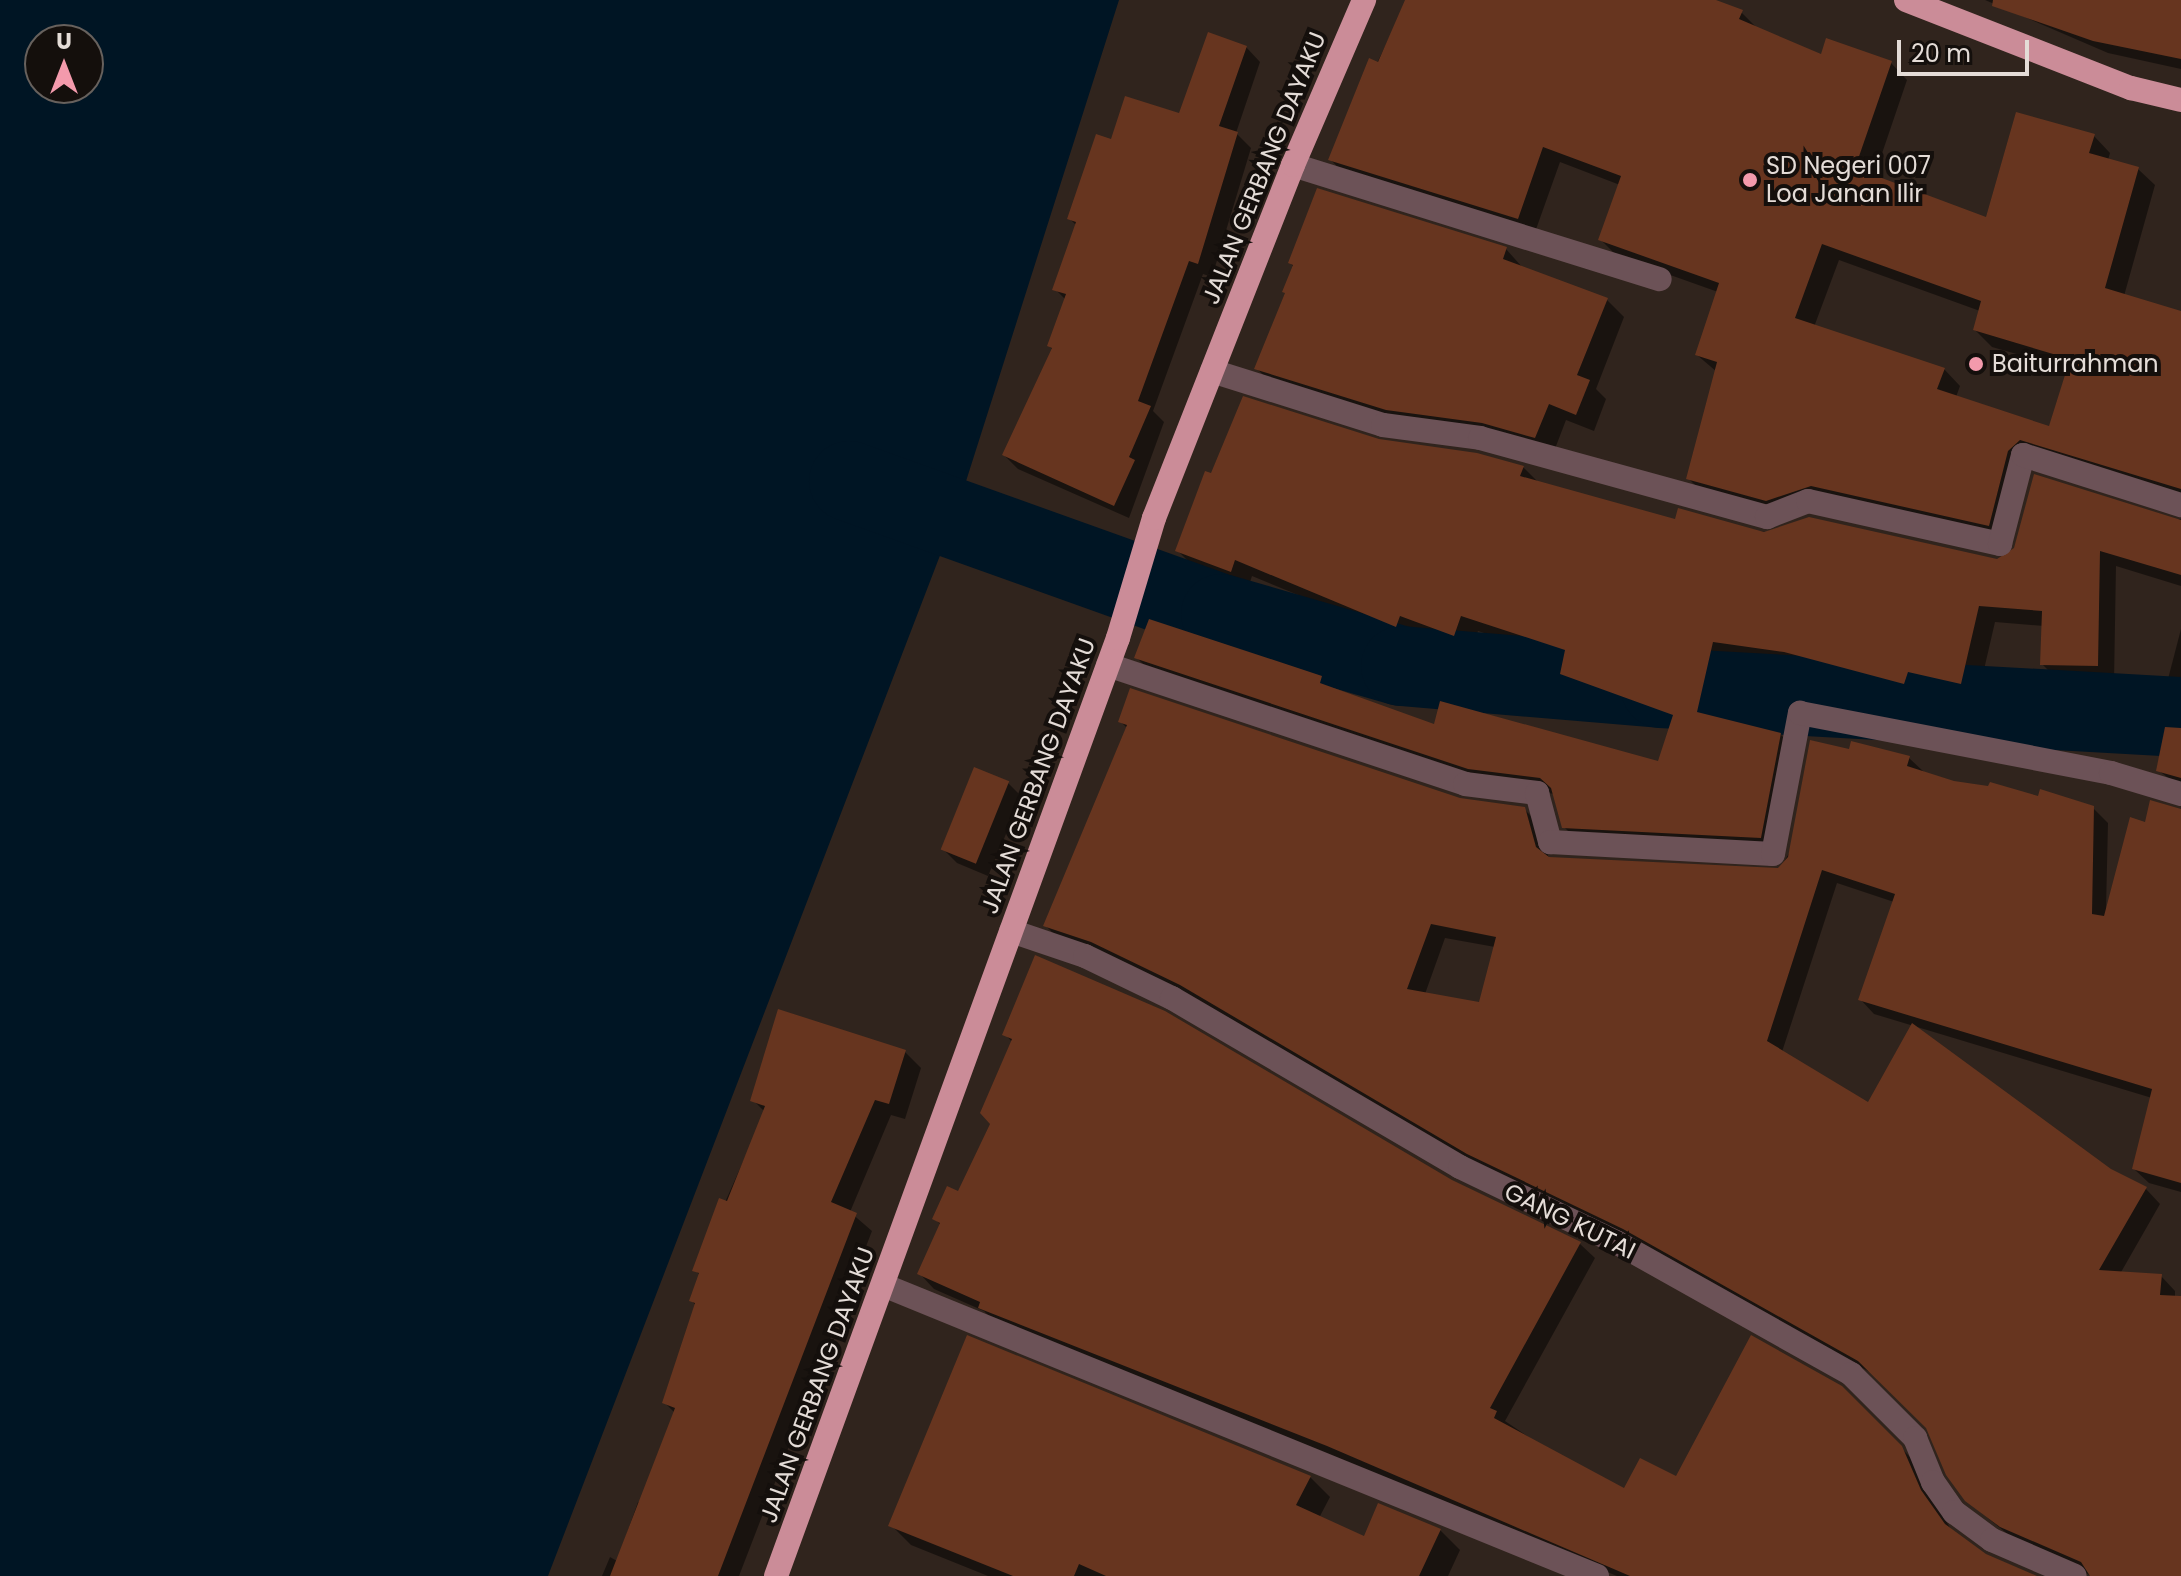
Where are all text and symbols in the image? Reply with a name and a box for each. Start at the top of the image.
north arrow [24,24,104,104]
scale bar [1901,24,2033,74]
text: U [56,26,72,57]
street label: JALAN GERBANG DAYAKU [1196,28,1332,308]
text: 20 m [1911,37,1971,70]
place label: SD Negeri 007 Loa Janan Ilir [1766,152,1931,208]
marker: SD Negeri 007 Loa Janan Ilir [1741,171,1759,189]
place label: Baiturrahman [1992,350,2159,378]
marker: Baiturrahman [1967,355,1985,373]
street label: JALAN GERBANG DAYAKU [975,634,1101,918]
street label: GANG KUTAI [1500,1177,1640,1265]
street label: JALAN GERBANG DAYAKU [754,1243,880,1527]

